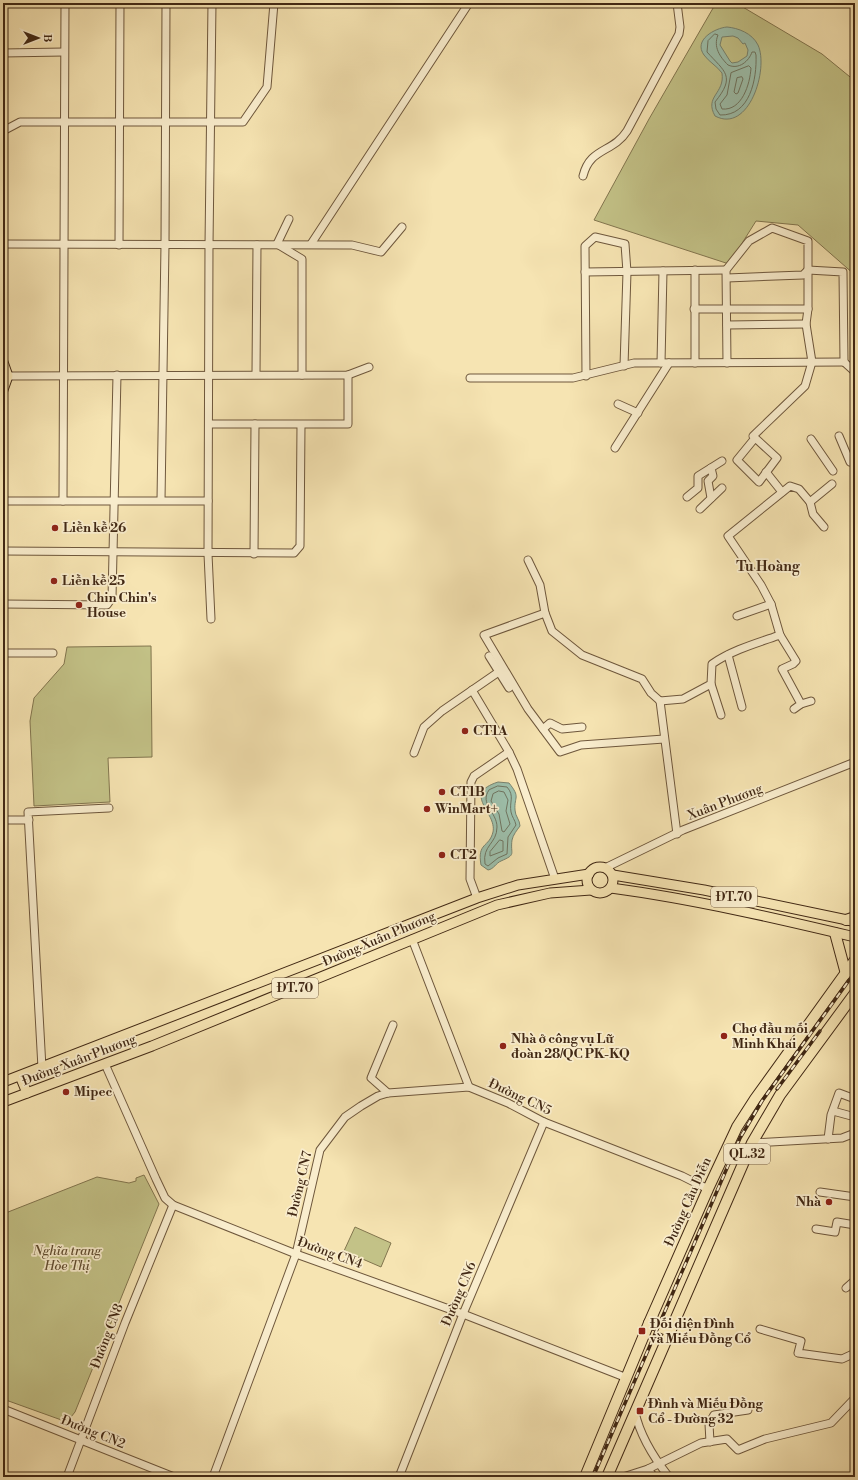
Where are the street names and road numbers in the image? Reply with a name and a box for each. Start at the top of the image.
street label: Xuân Phương [684,780,765,824]
road number: ĐT.70 [711,887,757,907]
street label: Đường Xuân Phương [320,908,438,970]
road number: ĐT.70 [272,978,318,998]
street label: Đường Xuân Phương [20,1031,139,1089]
street label: Đường CN5 [486,1075,554,1119]
road number: QL.32 [724,1144,770,1164]
street label: Đường CN7 [285,1149,315,1219]
street label: Đường Cầu Diễn [661,1155,715,1249]
street label: Đường CN4 [295,1234,365,1272]
street label: Đường CN6 [438,1259,480,1329]
street label: Đường CN8 [87,1301,127,1371]
street label: Đường CN2 [58,1412,128,1452]

